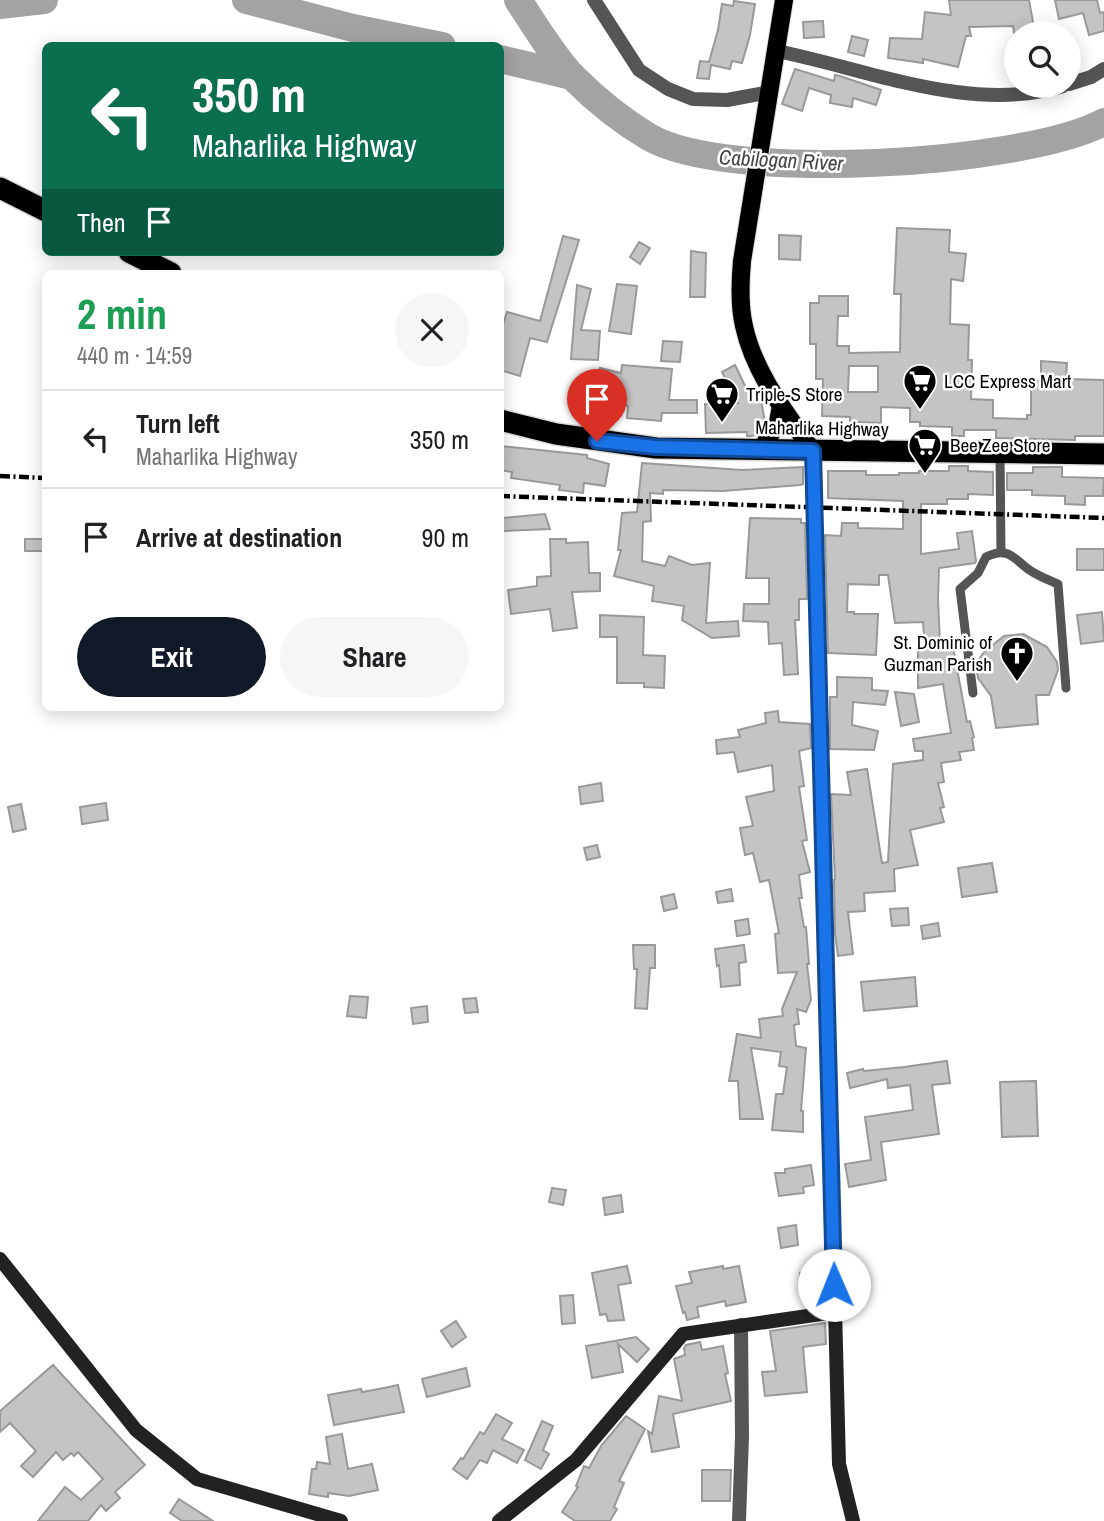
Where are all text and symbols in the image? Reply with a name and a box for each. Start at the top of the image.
map controls [1004,21,1081,98]
button: search [1004,21,1081,98]
text: 350 m [192,61,306,127]
icon: left [77,70,168,161]
text: Maharlika Highway [192,124,417,167]
water label: Cabilogan River [718,142,845,178]
icon: arrive [140,203,178,241]
text: Then [77,205,126,240]
text: 2 min [77,286,167,342]
button: close [395,293,469,367]
text: 440 m · 14:59 [77,340,192,371]
supermarket icon: LCC Express Mart [901,362,939,411]
place label: LCC Express Mart [944,368,1072,394]
pin [567,369,627,441]
supermarket icon: Triple-S Store [703,375,741,424]
icon: arrive [578,380,616,418]
place label: Triple-S Store [746,381,842,407]
text: Turn left [136,406,220,441]
street label: Maharlika Highway [755,414,889,442]
icon: left [77,420,115,458]
text: 350 m [410,422,469,457]
supermarket icon: Bee Zee Store [906,426,944,475]
place label: Bee Zee Store [950,432,1050,458]
text: Maharlika Highway [136,441,297,472]
icon: arrive [77,518,115,556]
text: Arrive at destination [136,520,342,555]
text: 90 m [422,520,469,555]
button: Exit [77,617,266,697]
button: Share [280,617,469,697]
place label: St. Dominic of Guzman Parish [884,629,993,677]
church icon: St. Dominic of Guzman Parish [998,634,1036,683]
position arrow [797,1248,871,1322]

